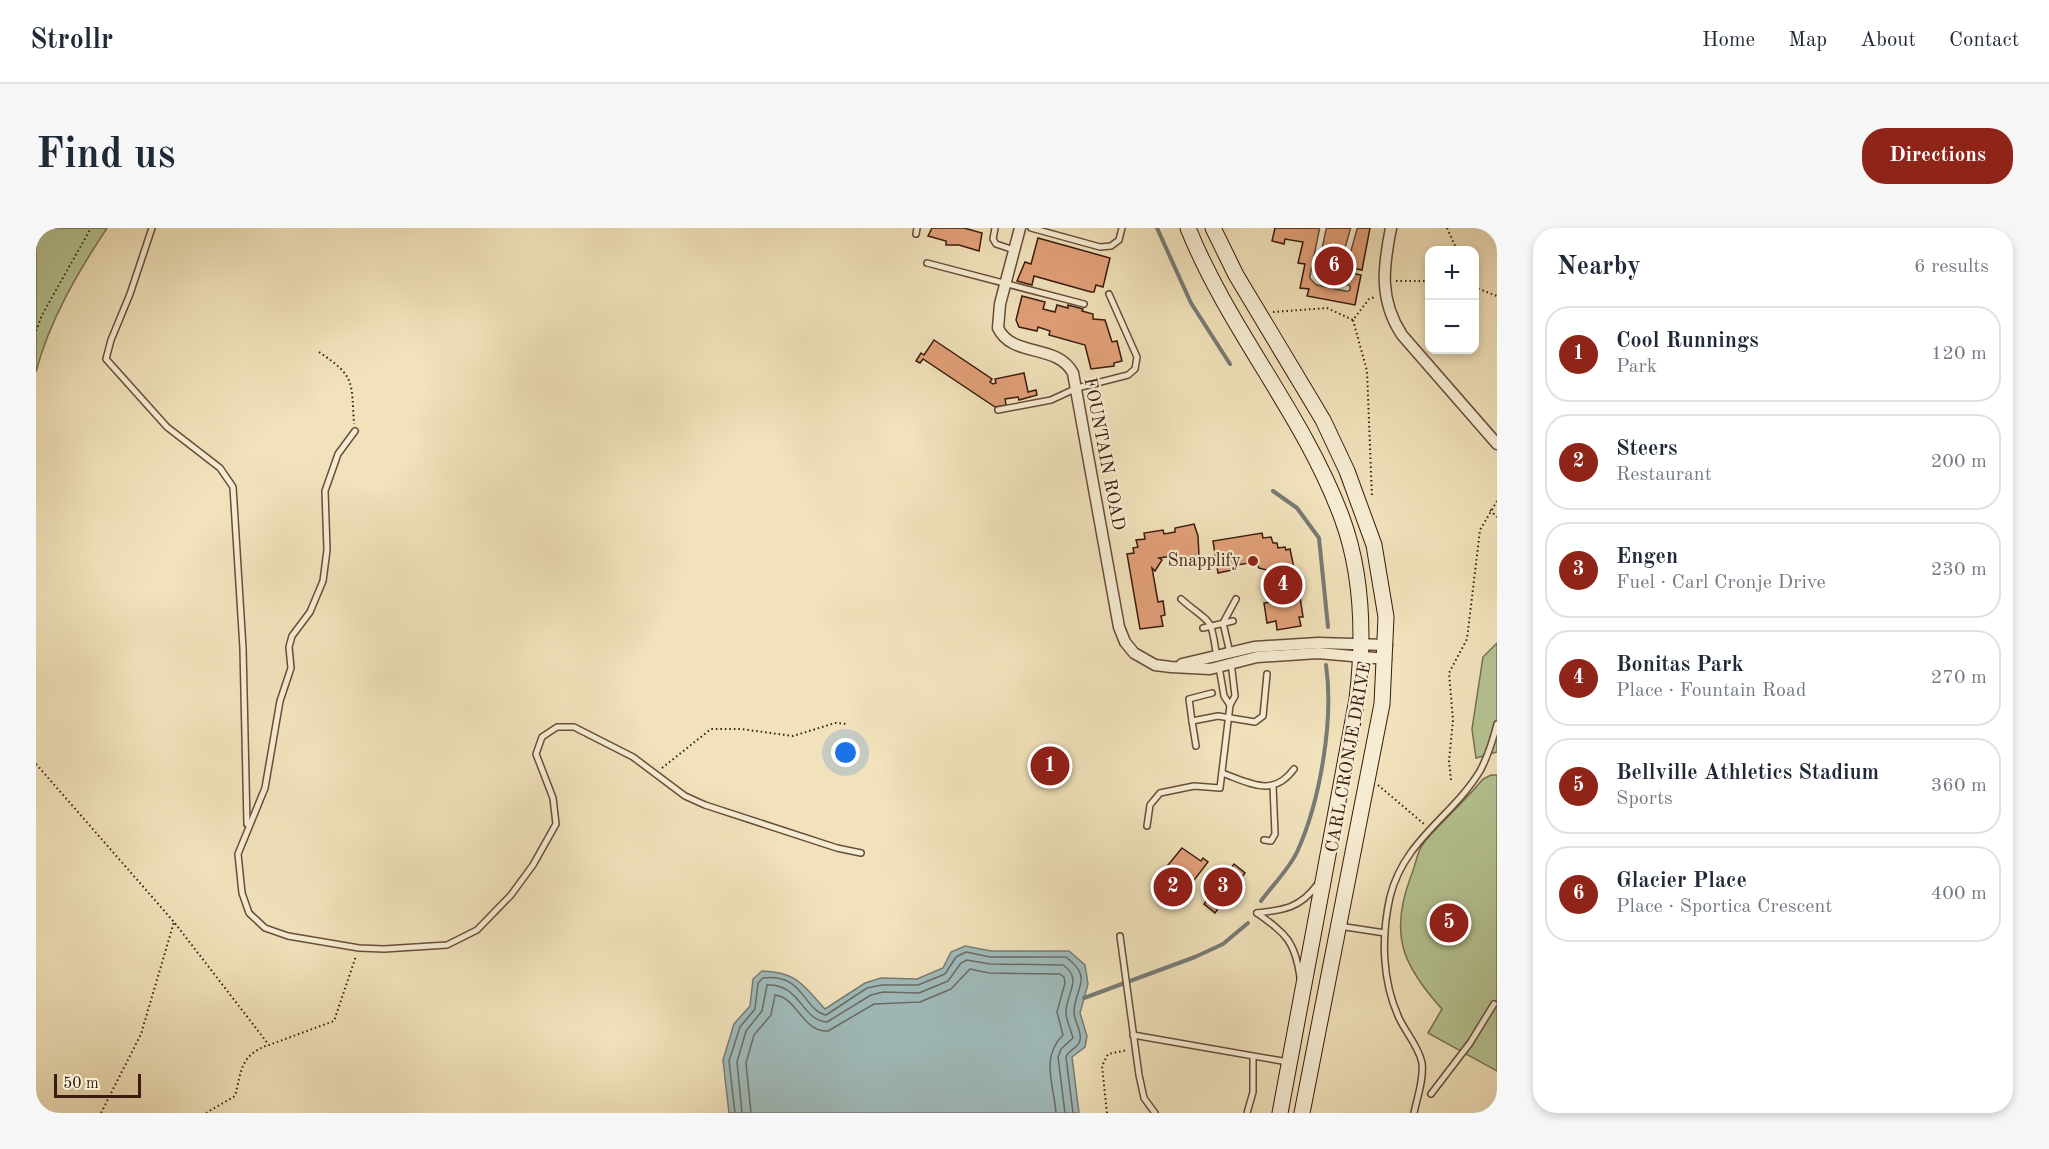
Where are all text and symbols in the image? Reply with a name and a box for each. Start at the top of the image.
text: Strollr [30,27,113,55]
text: Home [1702,30,1755,51]
text: Map [1788,30,1827,51]
text: About [1860,30,1916,51]
text: Contact [1949,30,2019,51]
button: Directions [1862,128,2013,184]
text: Find us [36,135,175,177]
pin: 6 [1314,243,1354,288]
map controls [1425,246,1479,354]
button: + [1425,246,1479,300]
text: Nearby [1557,254,1641,280]
text: 6 results [1914,257,1989,277]
button: − [1425,300,1479,354]
text: Cool Runnings [1616,330,1759,352]
text: 1 [1573,344,1584,364]
text: 120 m [1931,344,1987,364]
text: Park [1616,357,1657,377]
street label: FOUNTAIN ROAD [1080,376,1128,532]
text: Steers [1616,438,1677,460]
text: 2 [1573,452,1584,472]
text: 200 m [1931,452,1987,472]
text: Restaurant [1616,465,1712,485]
text: Engen [1616,546,1678,568]
place label: Snapplify [1167,552,1241,570]
marker: Snapplify [1246,554,1260,568]
text: 3 [1573,560,1584,580]
text: 230 m [1931,560,1987,580]
pin: 4 [1264,562,1302,608]
text: Fuel · Carl Cronje Drive [1616,573,1826,593]
text: Bonitas Park [1616,654,1744,676]
street label: CARL CRONJE DRIVE [1323,660,1375,854]
text: 4 [1573,668,1584,688]
text: 270 m [1931,668,1987,688]
text: Place · Fountain Road [1616,681,1806,701]
your location [831,738,860,767]
pin: 1 [1030,744,1070,788]
text: Bellville Athletics Stadium [1616,762,1879,784]
text: 5 [1573,776,1584,796]
text: 360 m [1931,776,1987,796]
text: Sports [1616,789,1673,809]
pin: 2 [1154,864,1192,910]
pin: 3 [1204,864,1242,910]
text: Glacier Place [1616,870,1747,892]
text: 6 [1573,884,1584,904]
text: 400 m [1931,884,1987,904]
text: Place · Sportica Crescent [1616,897,1832,917]
pin: 5 [1430,900,1468,946]
scale bar [54,1071,141,1098]
text: 50 m [63,1076,99,1092]

